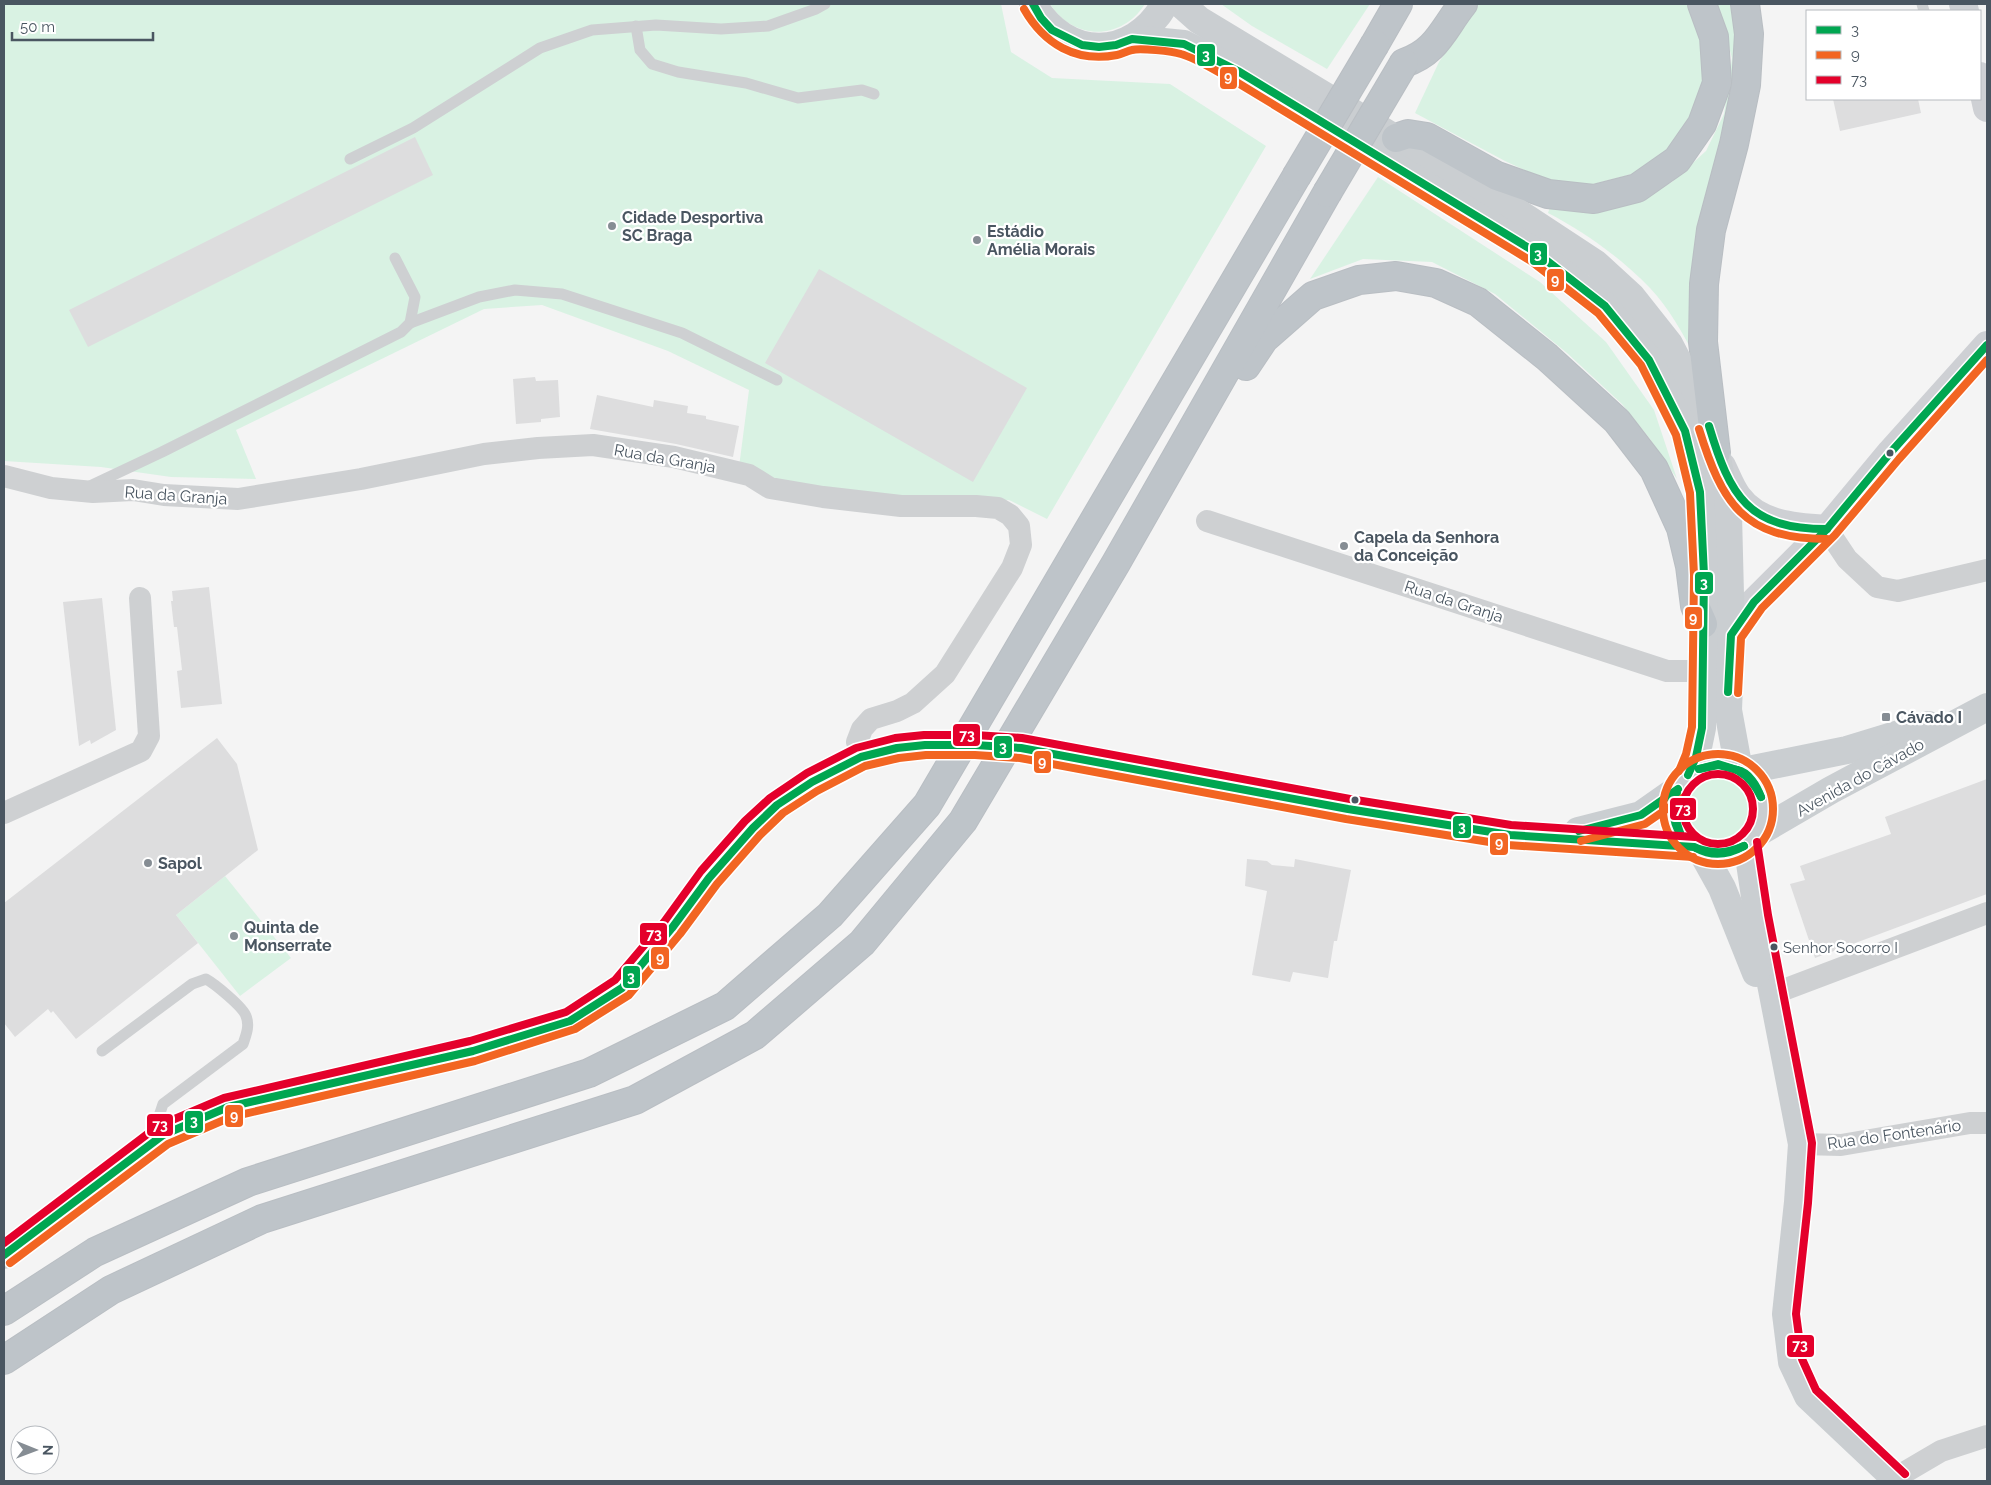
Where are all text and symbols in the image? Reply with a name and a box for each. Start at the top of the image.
scale bar [12,10,154,42]
legend [1806,10,1981,100]
text: 50 m [20,18,55,36]
text: 3 [1851,21,1859,39]
line badge: 3 [1196,43,1216,67]
text: 9 [1851,46,1860,64]
text: 3 [1202,47,1210,63]
line badge: 9 [1219,66,1238,90]
text: 9 [1224,69,1232,85]
text: 73 [1851,71,1867,89]
place label: Cidade Desportiva SC Braga [622,208,763,245]
marker: Cidade Desportiva SC Braga [606,220,618,232]
place label: Estádio Amélia Morais [987,222,1095,259]
marker: Estádio Amélia Morais [971,234,983,246]
line badge: 3 [1529,242,1548,266]
text: 3 [1534,246,1542,262]
line badge: 9 [1546,268,1565,292]
text: 9 [1551,272,1559,288]
street label: Rua da Granja [613,440,717,477]
unlabelled marker [1885,448,1895,458]
street label: Rua da Granja [124,482,228,509]
place label: Capela da Senhora da Conceição [1354,528,1499,565]
marker: Capela da Senhora da Conceição [1338,540,1350,552]
line badge: 3 [1694,571,1714,595]
text: 3 [1700,575,1708,591]
street label: Rua da Granja [1402,577,1506,626]
line badge: 9 [1684,606,1703,630]
text: 9 [1689,610,1697,626]
place label: Cávado I [1896,708,1962,727]
marker: Cávado I [1880,711,1892,723]
line badge: 73 [952,723,981,747]
text: 73 [959,727,975,743]
street label: Avenida do Cávado [1793,734,1927,820]
line badge: 3 [993,735,1013,759]
text: 3 [999,739,1007,755]
line badge: 9 [1033,750,1052,774]
text: 9 [1038,754,1046,770]
unlabelled marker [1350,795,1360,805]
line badge: 73 [1669,797,1697,821]
text: 73 [1675,801,1691,817]
line badge: 3 [1452,815,1472,839]
text: 3 [1458,819,1466,835]
line badge: 9 [1489,832,1509,856]
text: 9 [1495,835,1503,851]
place label: Sapol [158,854,203,873]
marker: Sapol [142,857,154,869]
place label: Quinta de Monserrate [244,918,332,955]
line badge: 73 [639,922,668,946]
text: 73 [646,926,662,942]
marker: Quinta de Monserrate [228,930,240,942]
place label: Senhor Socorro I [1783,939,1898,957]
marker: Senhor Socorro I [1769,942,1779,952]
line badge: 9 [650,946,670,970]
text: 9 [656,950,664,966]
line badge: 3 [622,965,641,989]
text: 3 [627,969,635,985]
line badge: 9 [224,1104,244,1128]
text: 9 [230,1108,238,1124]
line badge: 3 [184,1110,204,1134]
line badge: 73 [146,1113,174,1137]
text: 3 [190,1113,198,1129]
street label: Rua do Fontenário [1826,1116,1962,1153]
text: 73 [152,1117,168,1133]
line badge: 73 [1786,1334,1815,1358]
text: 73 [1792,1337,1808,1353]
north arrow [10,1425,60,1475]
text: N [40,1445,56,1456]

